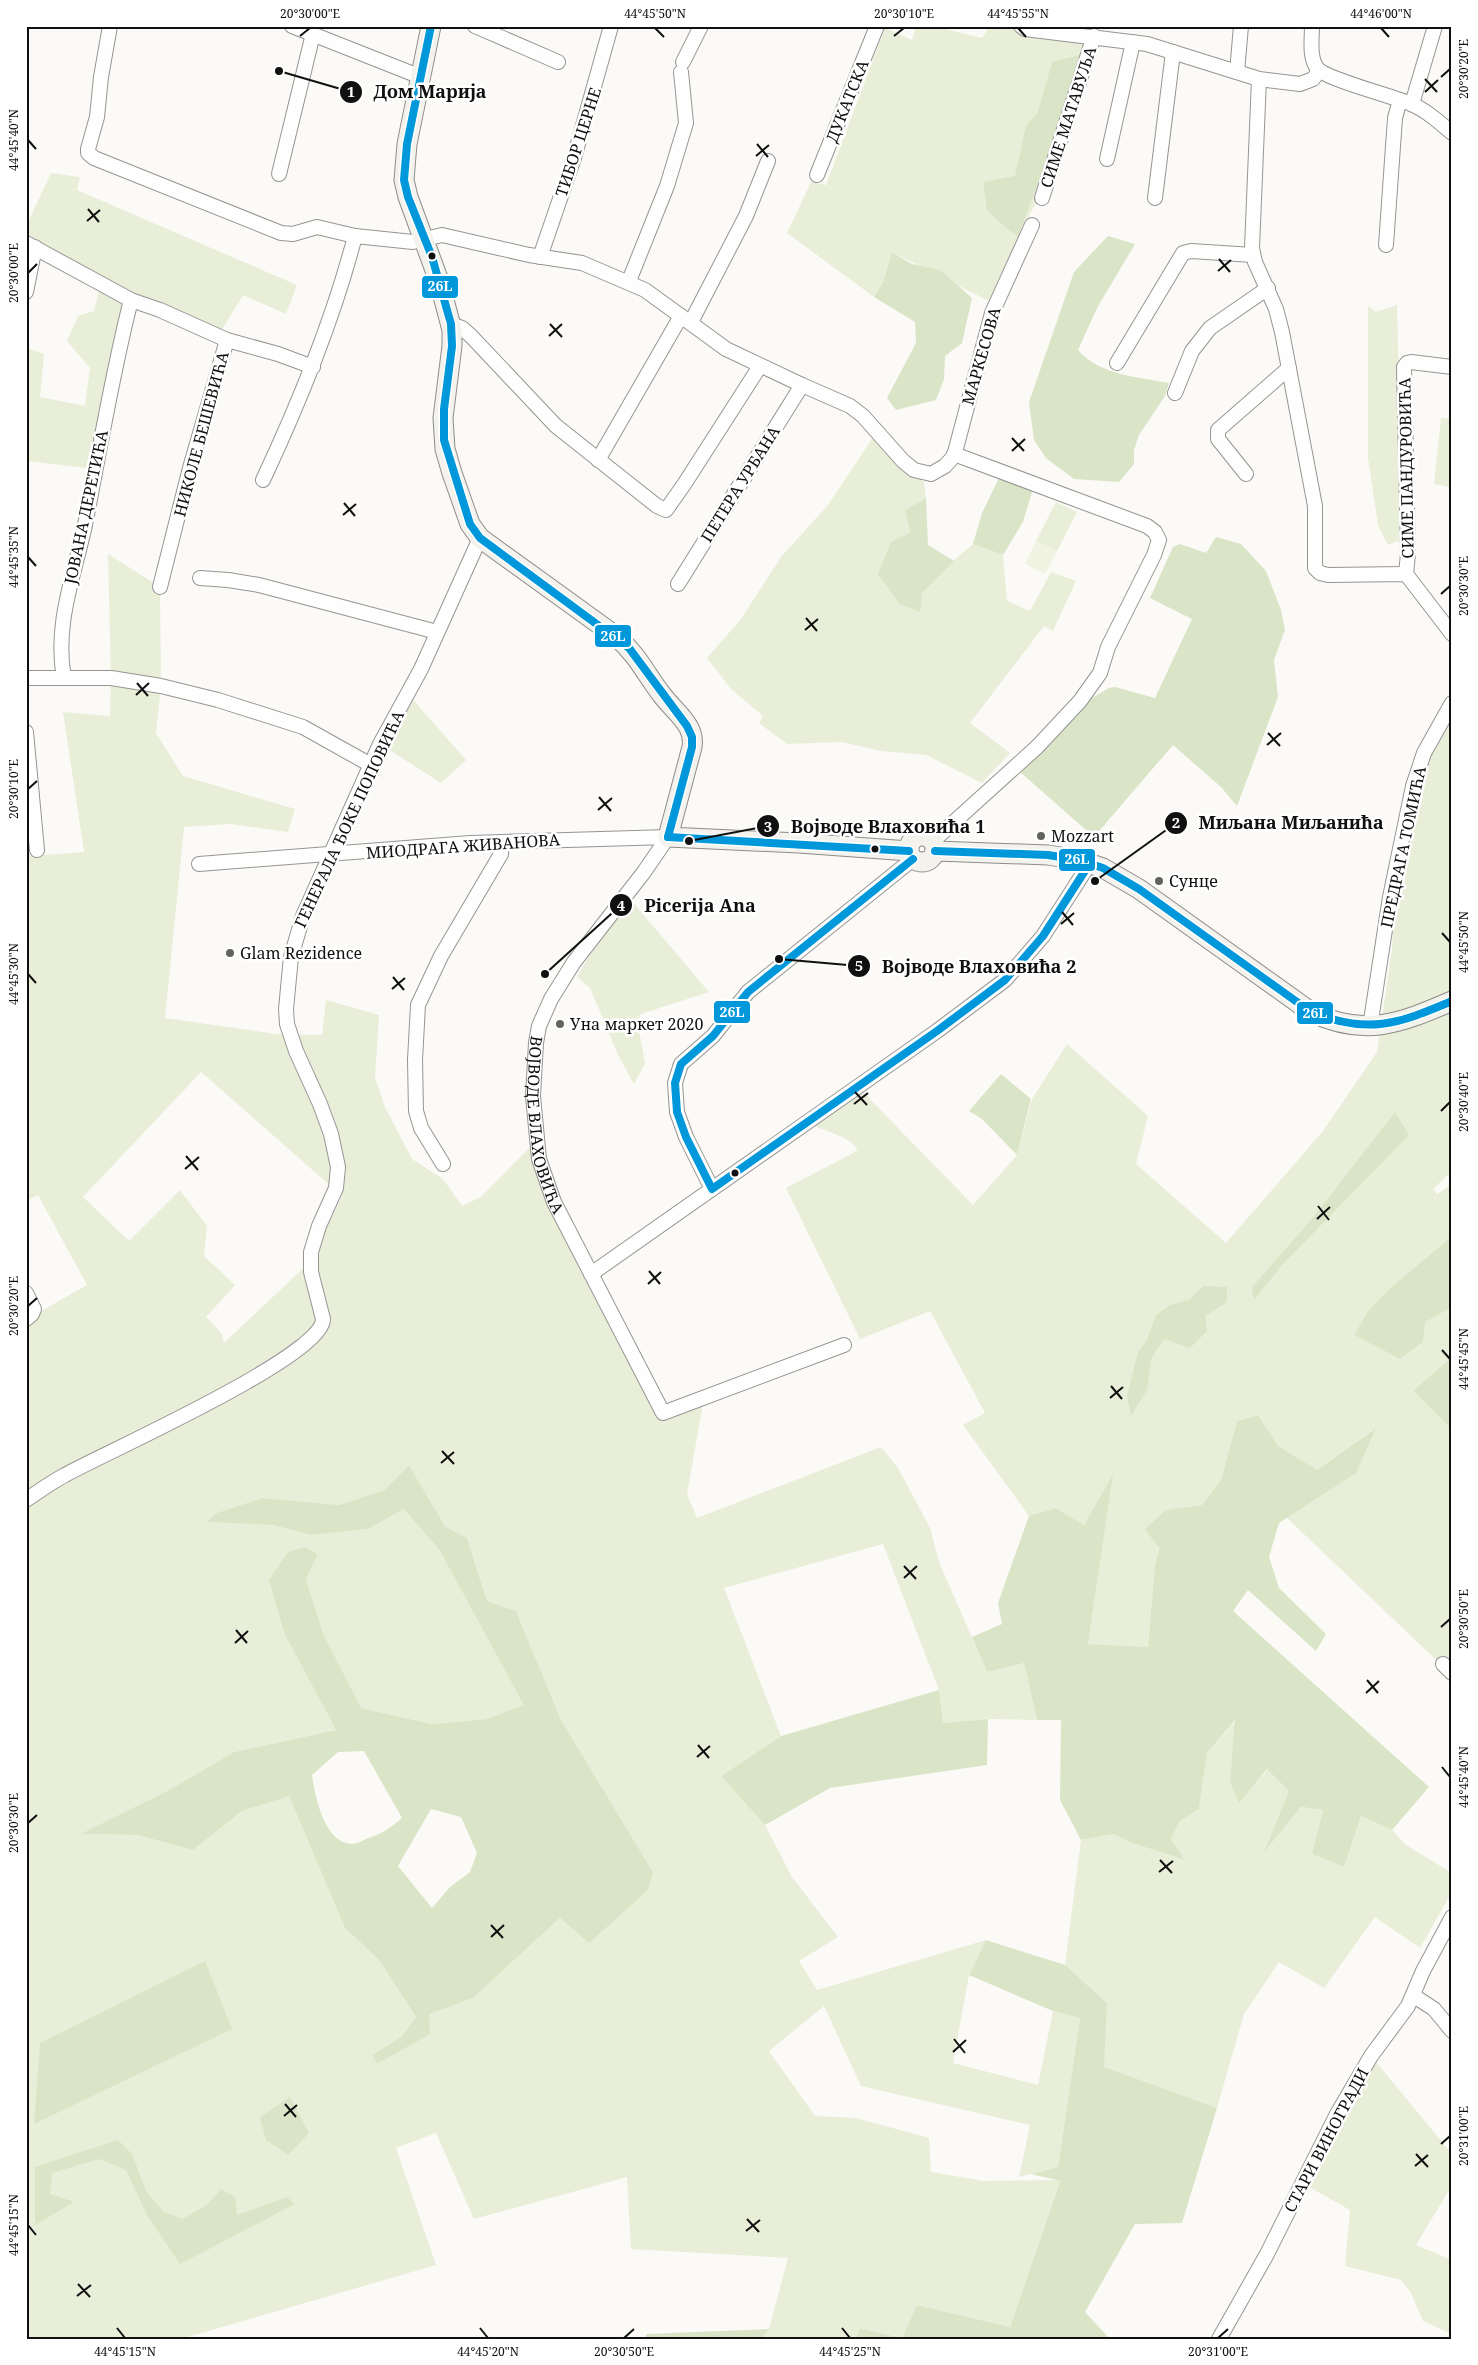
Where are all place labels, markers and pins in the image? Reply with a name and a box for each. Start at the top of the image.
callout: Дом Марија [338,75,496,108]
unlabelled marker [427,251,437,261]
callout: Миљана Миљанића [1164,806,1394,839]
callout: Војводе Влаховића 1 [756,810,995,843]
place label: Mozzart [1051,825,1114,847]
marker: Mozzart [1035,830,1047,842]
unlabelled marker [870,844,880,854]
place label: Сунце [1169,870,1218,892]
marker: Сунце [1153,875,1165,887]
callout: Picerija Ana [609,889,765,922]
place label: Glam Rezidence [240,942,362,964]
marker: Glam Rezidence [224,947,236,959]
callout: Војводе Влаховића 2 [847,950,1086,983]
place label: Уна маркет 2020 [570,1013,703,1035]
marker: Уна маркет 2020 [554,1018,566,1030]
unlabelled marker [730,1168,740,1178]

